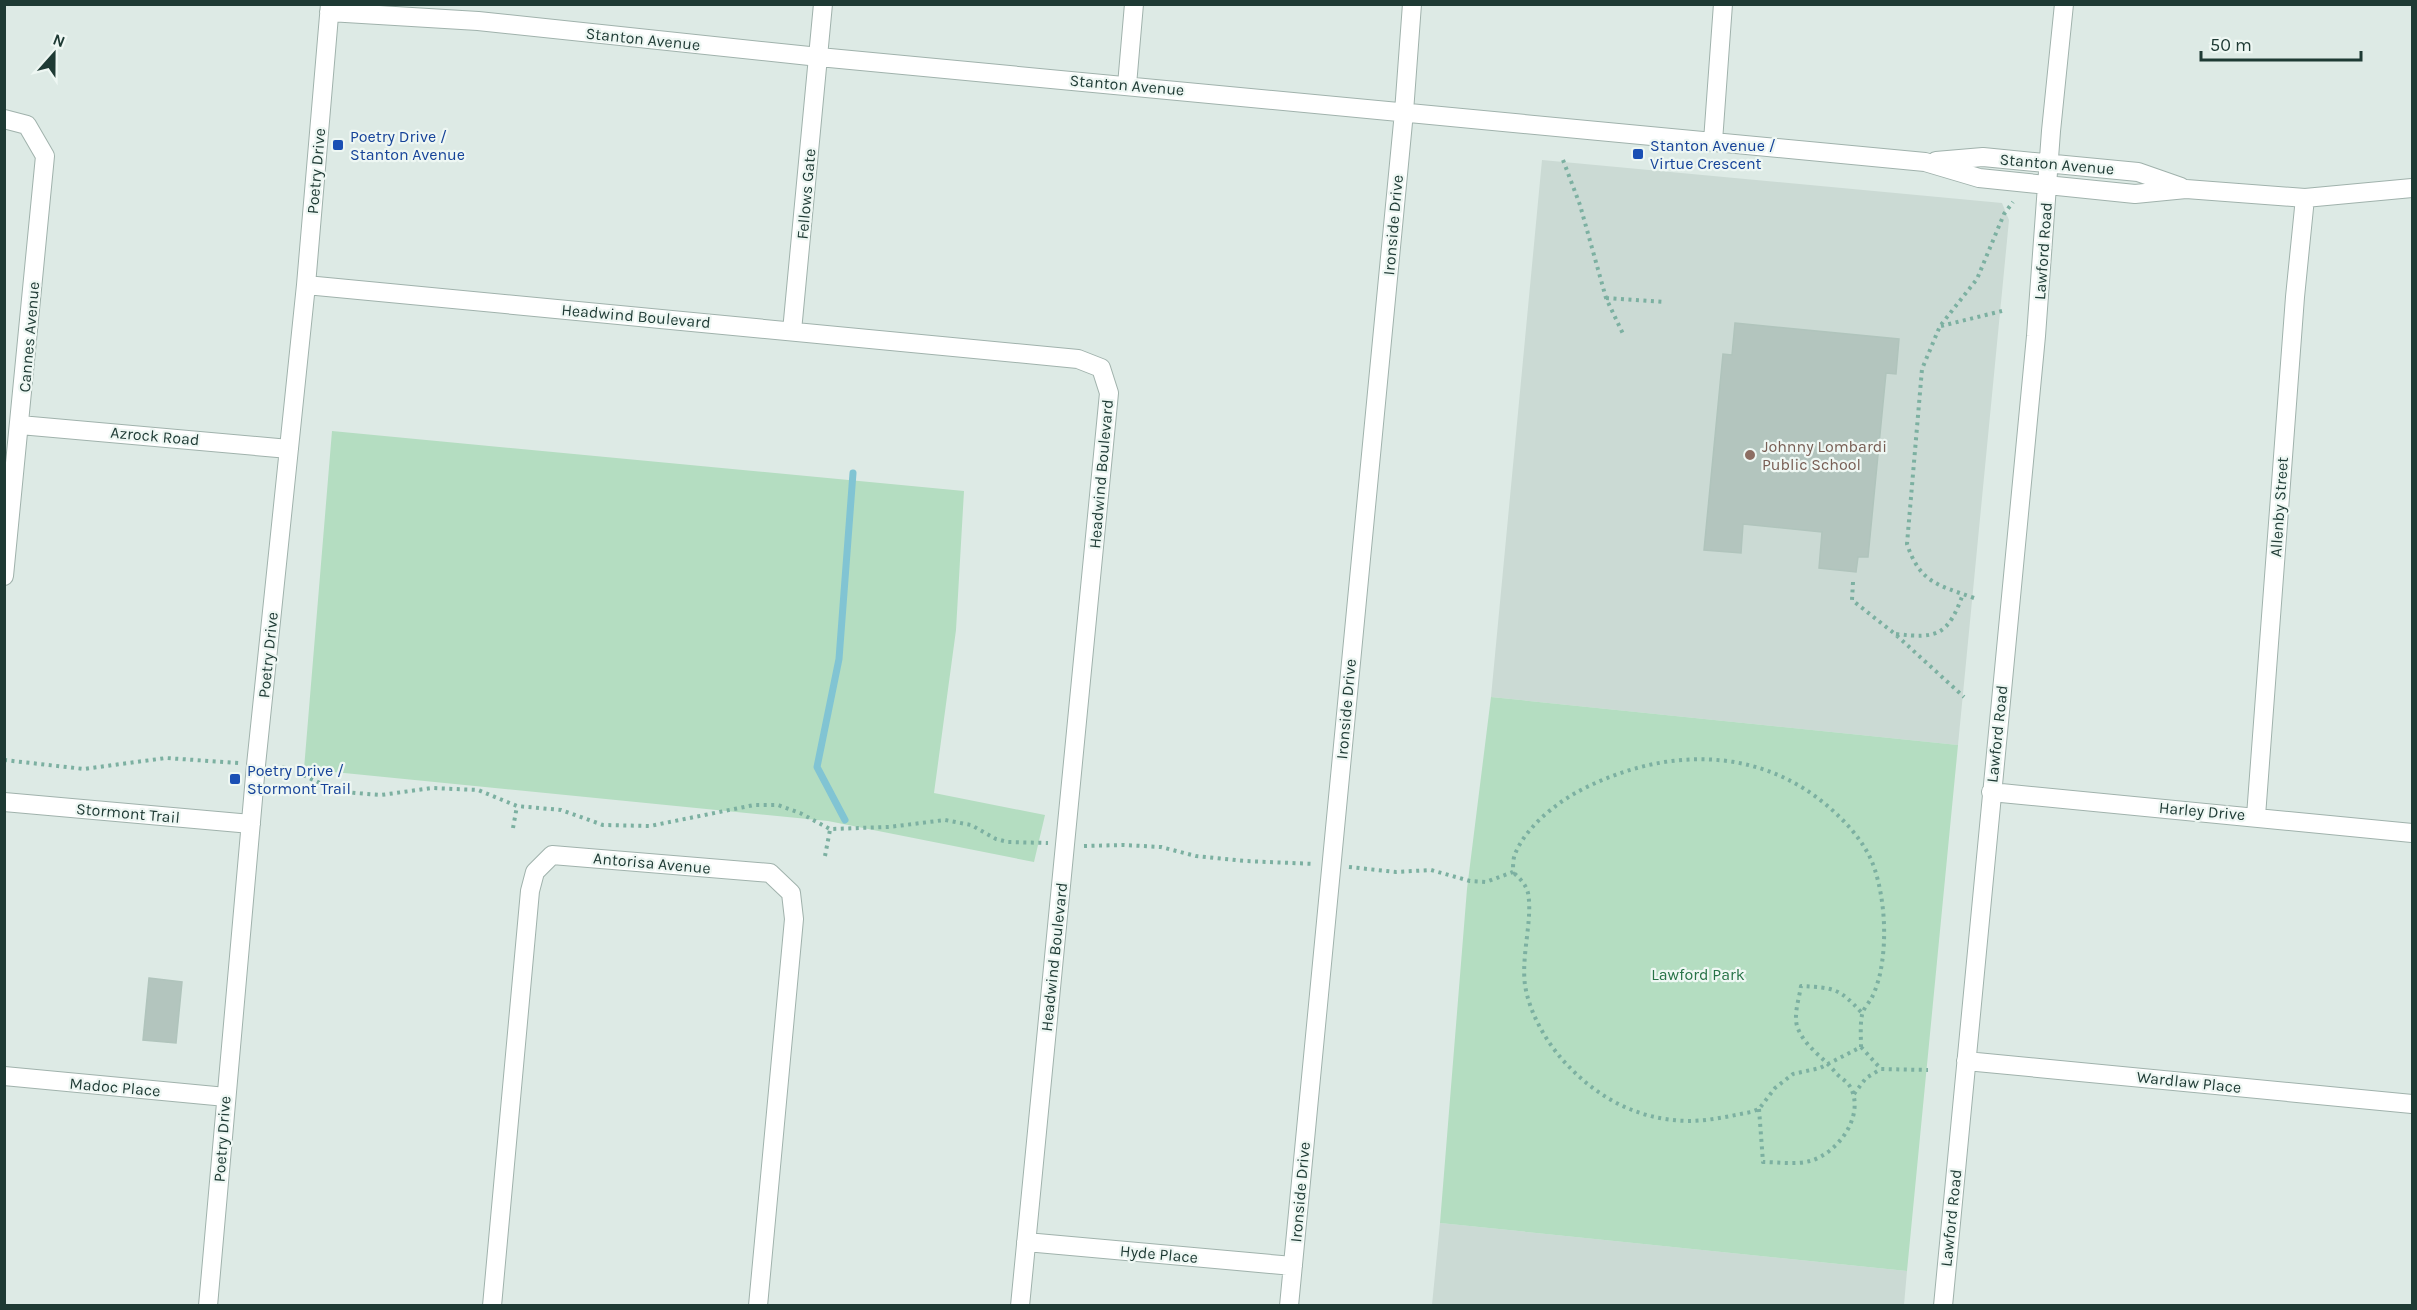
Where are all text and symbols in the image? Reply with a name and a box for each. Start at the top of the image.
north arrow [24,24,84,84]
street label: Stanton Avenue [585,24,701,54]
scale bar [2201,24,2362,62]
text: N [50,30,68,51]
text: 50 m [2210,34,2252,56]
street label: Stanton Avenue [1069,71,1185,99]
street label: Poetry Drive [303,127,329,215]
place label: Poetry Drive / Stanton Avenue [350,127,465,164]
place label: Stanton Avenue / Virtue Crescent [1650,136,1776,173]
marker: Poetry Drive / Stanton Avenue [331,138,345,152]
marker: Stanton Avenue / Virtue Crescent [1631,147,1645,161]
street label: Fellows Gate [793,148,819,240]
street label: Stanton Avenue [1999,150,2115,178]
street label: Ironside Drive [1379,174,1407,276]
street label: Lawford Road [2030,201,2056,301]
street label: Cannes Avenue [15,281,43,393]
street label: Headwind Boulevard [561,300,711,332]
street label: Headwind Boulevard [1085,399,1117,549]
street label: Azrock Road [110,423,200,449]
place label: Johnny Lombardi Public School [1762,437,1887,474]
marker: Johnny Lombardi Public School [1743,448,1757,462]
street label: Allenby Street [2266,456,2292,558]
street label: Poetry Drive [254,611,282,699]
street label: Ironside Drive [1332,658,1360,760]
street label: Lawford Road [1982,684,2012,784]
place label: Poetry Drive / Stormont Trail [247,761,351,798]
marker: Poetry Drive / Stormont Trail [228,772,242,786]
street label: Harley Drive [2158,798,2246,824]
street label: Stormont Trail [75,799,181,827]
street label: Antorisa Avenue [592,848,712,878]
street label: Headwind Boulevard [1037,882,1071,1032]
park label: Lawford Park [1651,965,1745,984]
street label: Wardlaw Place [2136,1067,2242,1097]
street label: Madoc Place [69,1074,161,1100]
street label: Poetry Drive [210,1095,234,1183]
street label: Ironside Drive [1286,1141,1314,1243]
street label: Lawford Road [1936,1168,1966,1268]
street label: Hyde Place [1119,1241,1199,1267]

